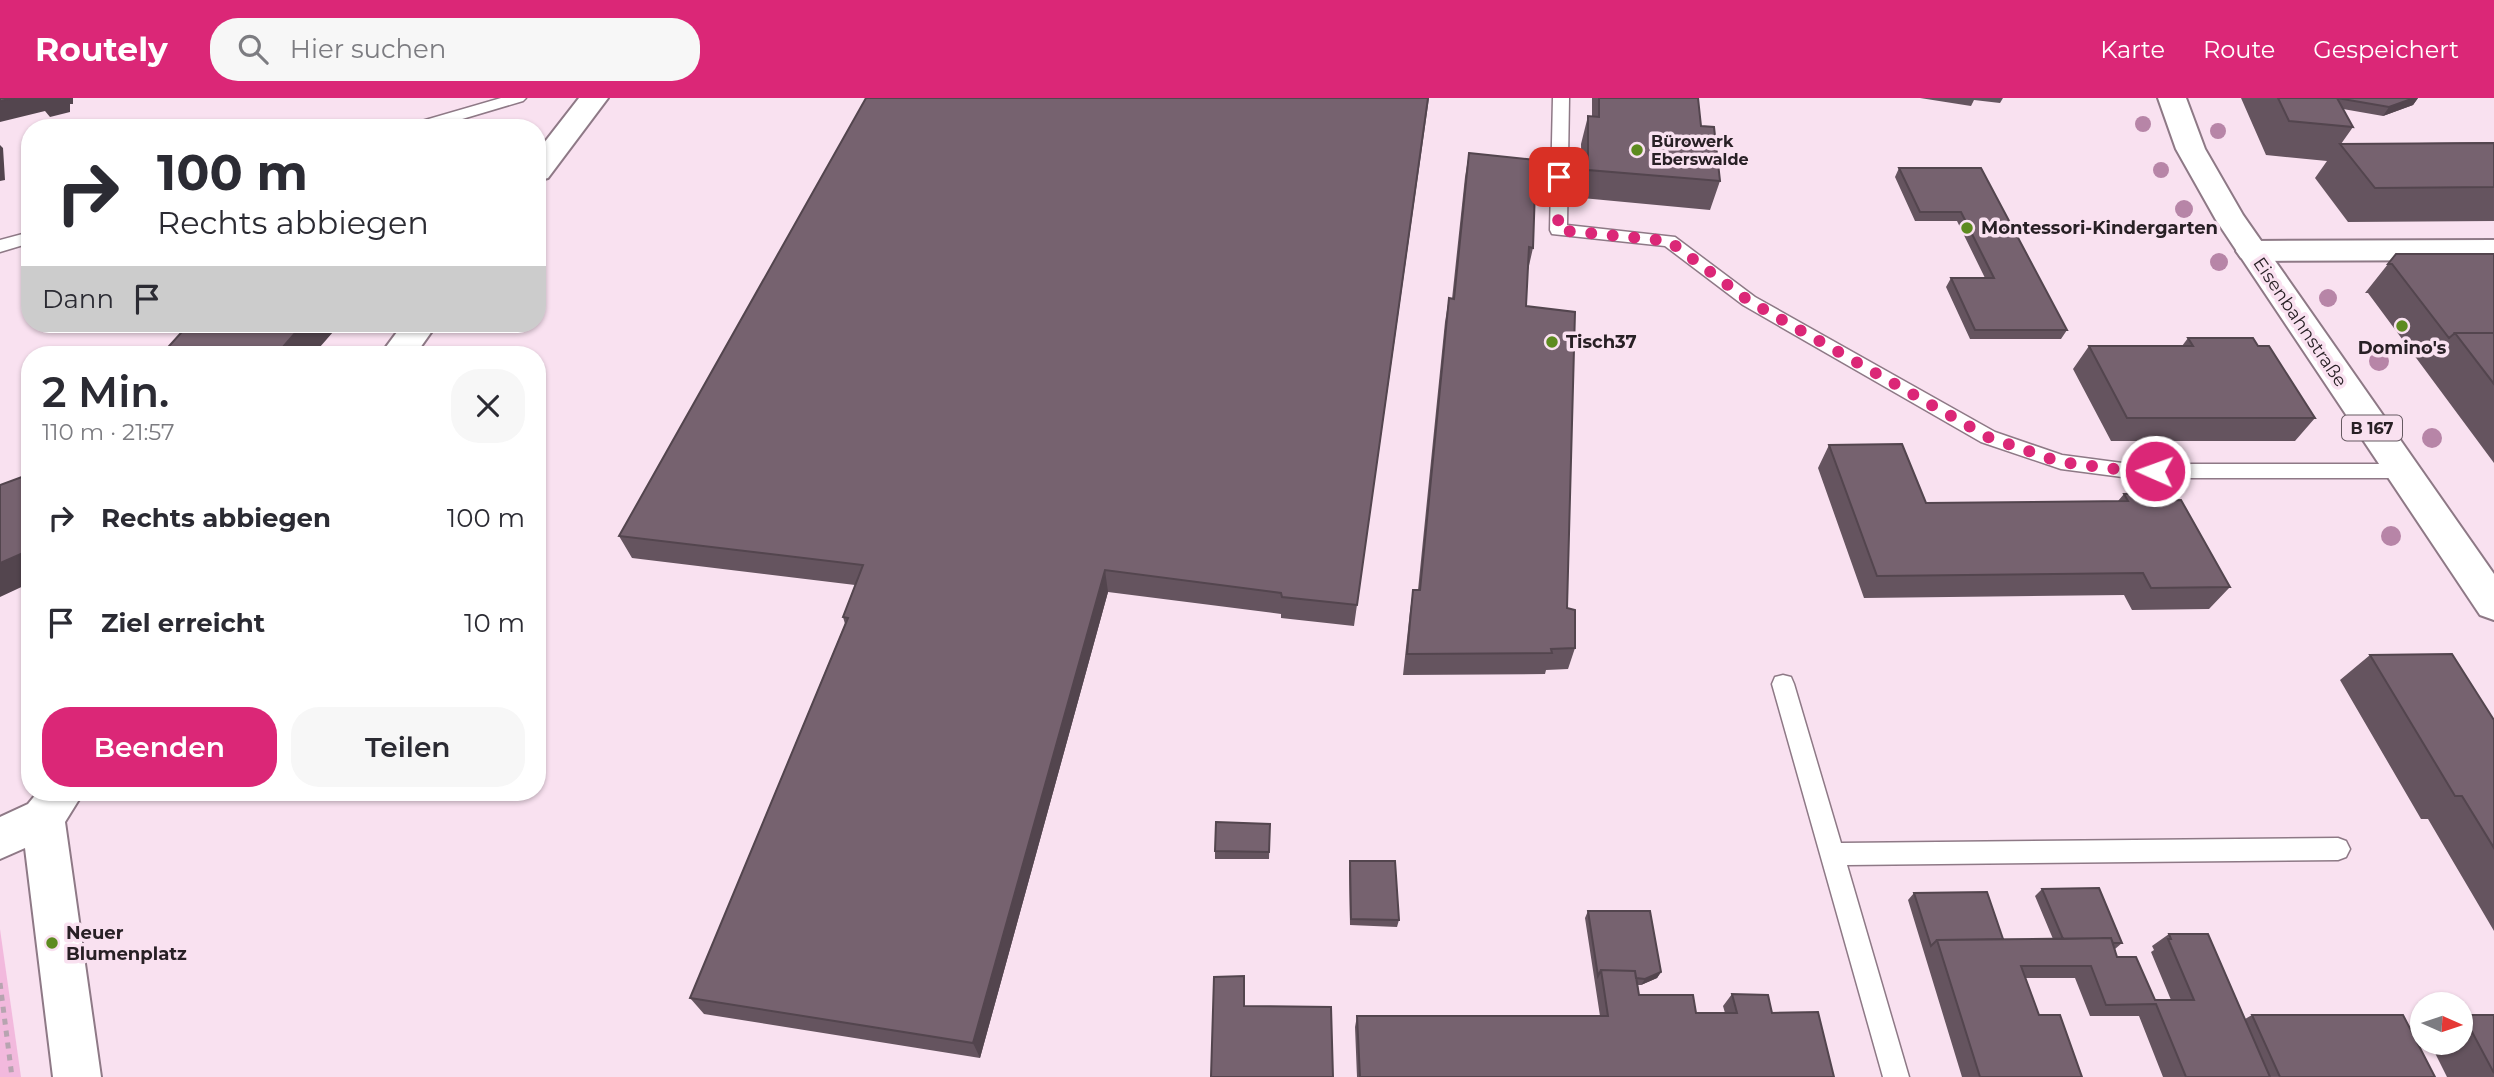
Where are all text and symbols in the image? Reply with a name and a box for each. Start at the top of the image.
search box [210,18,700,81]
text: Routely [35,29,168,69]
icon: search [234,30,272,68]
text: Hier suchen [290,33,446,65]
text: Karte [2100,35,2165,64]
text: Route [2203,35,2275,64]
text: Gespeichert [2313,35,2459,64]
place label: Bürowerk Eberswalde [1651,132,1749,169]
marker: Bürowerk Eberswalde [1629,142,1645,158]
text: 100 m [157,143,308,202]
icon: right [42,147,133,238]
pin [1529,147,1589,207]
icon: arrive [1540,158,1578,196]
text: Rechts abbiegen [157,203,429,242]
place label: Montessori-Kindergarten [1981,217,2218,239]
marker: Montessori-Kindergarten [1959,220,1975,236]
street label: Eisenbahnstraße [2248,253,2352,391]
icon: arrive [128,280,166,318]
text: Dann [42,283,114,315]
marker: Domino's [2394,318,2410,334]
place label: Tisch37 [1566,331,1637,353]
marker: Tisch37 [1544,334,1560,350]
place label: Domino's [2358,337,2447,359]
text: 2 Min. [42,366,169,418]
button: close [451,369,525,443]
road number: B 167 [2342,416,2402,440]
text: 110 m · 21:57 [42,418,175,446]
position arrow [2118,434,2192,508]
icon: right [42,499,80,537]
text: Rechts abbiegen [101,502,331,534]
text: 100 m [447,502,525,534]
icon: arrive [42,604,80,642]
text: Ziel erreicht [101,607,265,639]
text: 10 m [464,607,525,639]
button: Beenden [42,707,277,787]
button: Teilen [291,707,525,787]
place label: Neuer Blumenplatz [66,922,187,965]
marker: Neuer Blumenplatz [44,935,60,951]
north arrow [2410,992,2473,1055]
map controls [2410,992,2473,1055]

